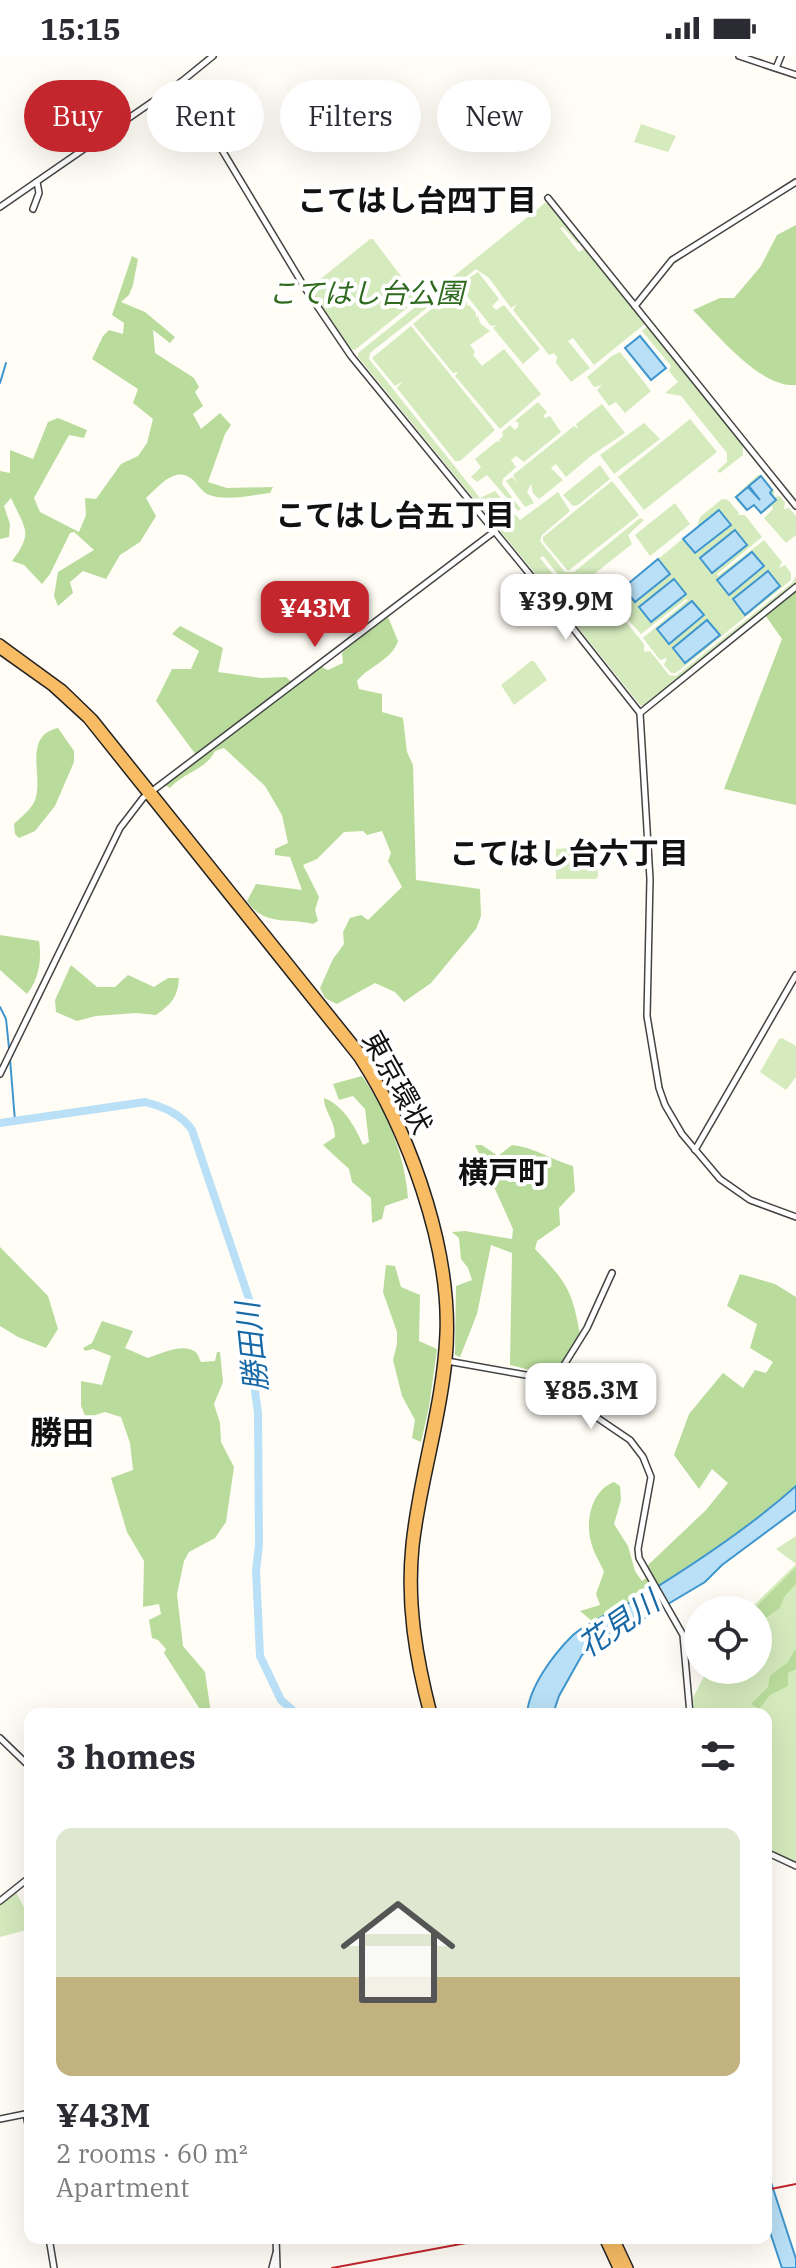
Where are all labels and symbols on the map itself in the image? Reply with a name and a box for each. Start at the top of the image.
district label: こてはし台四丁目 [297,180,537,219]
park label: こてはし台公園 [268,274,468,311]
district label: こてはし台五丁目 [275,495,515,534]
pin: ¥39.9M [501,574,631,642]
pin: ¥43M [268,581,362,649]
district label: こてはし台六丁目 [449,833,689,872]
street label: 東京環状 [355,1024,441,1140]
district label: 横戸町 [458,1152,548,1191]
water label: 勝田川 [227,1297,275,1394]
pin: ¥85.3M [526,1363,656,1431]
district label: 勝田 [30,1411,94,1453]
water label: 花見川 [570,1579,669,1665]

